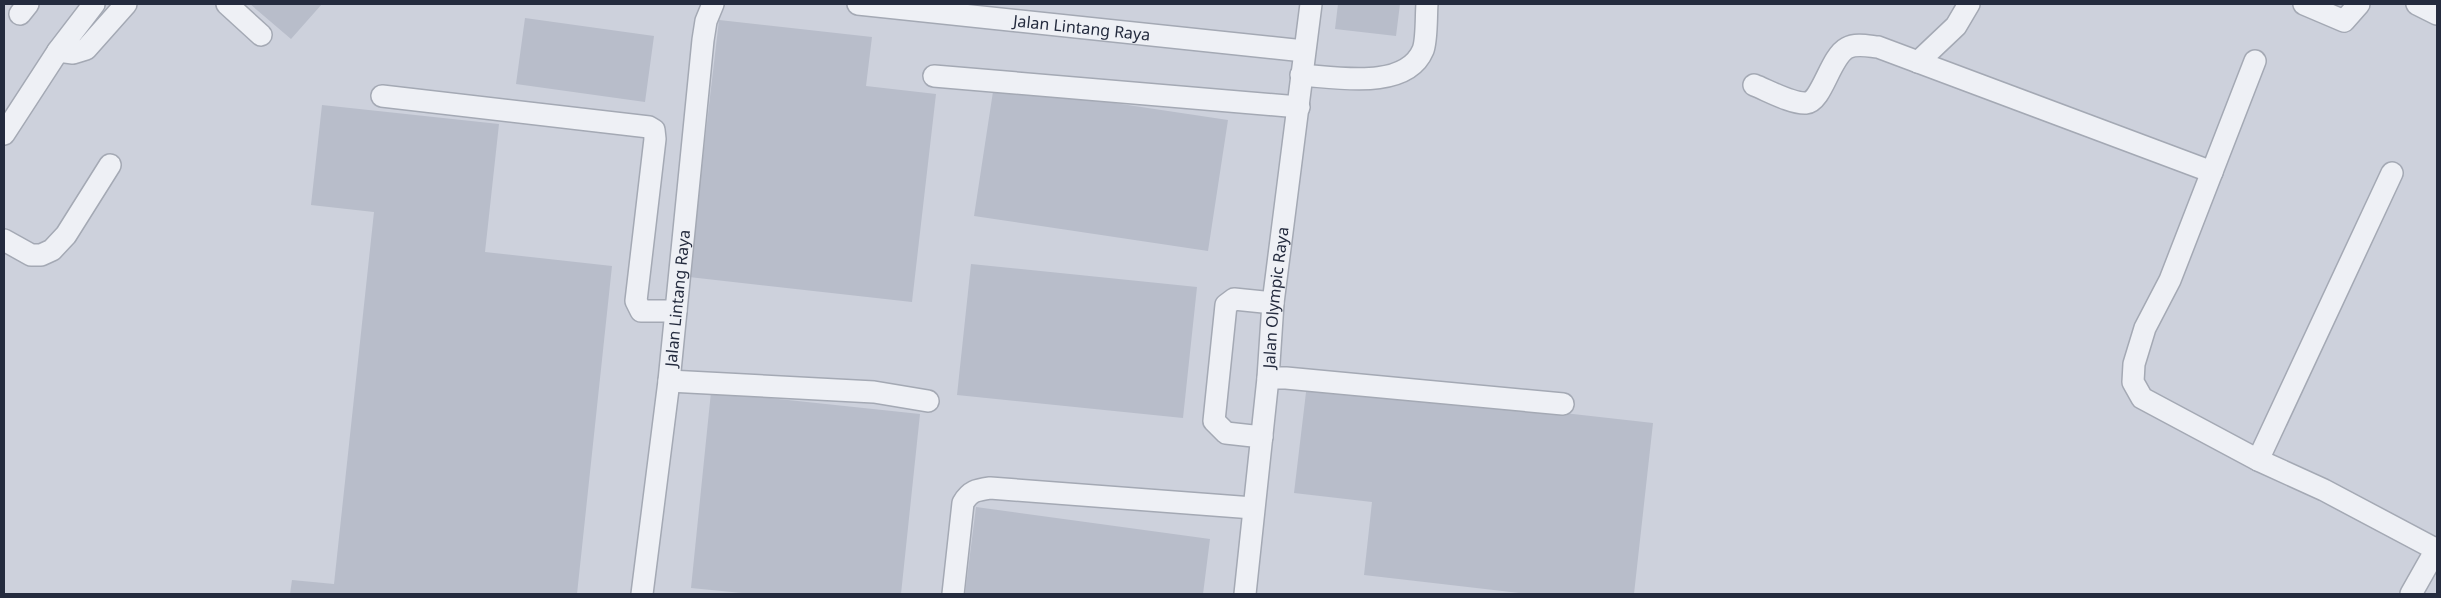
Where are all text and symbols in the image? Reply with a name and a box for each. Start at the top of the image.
street label: Jalan Lintang Raya [1010,9,1151,46]
street label: Jalan Olympic Raya [1258,225,1294,371]
street label: Jalan Lintang Raya [659,228,695,370]

